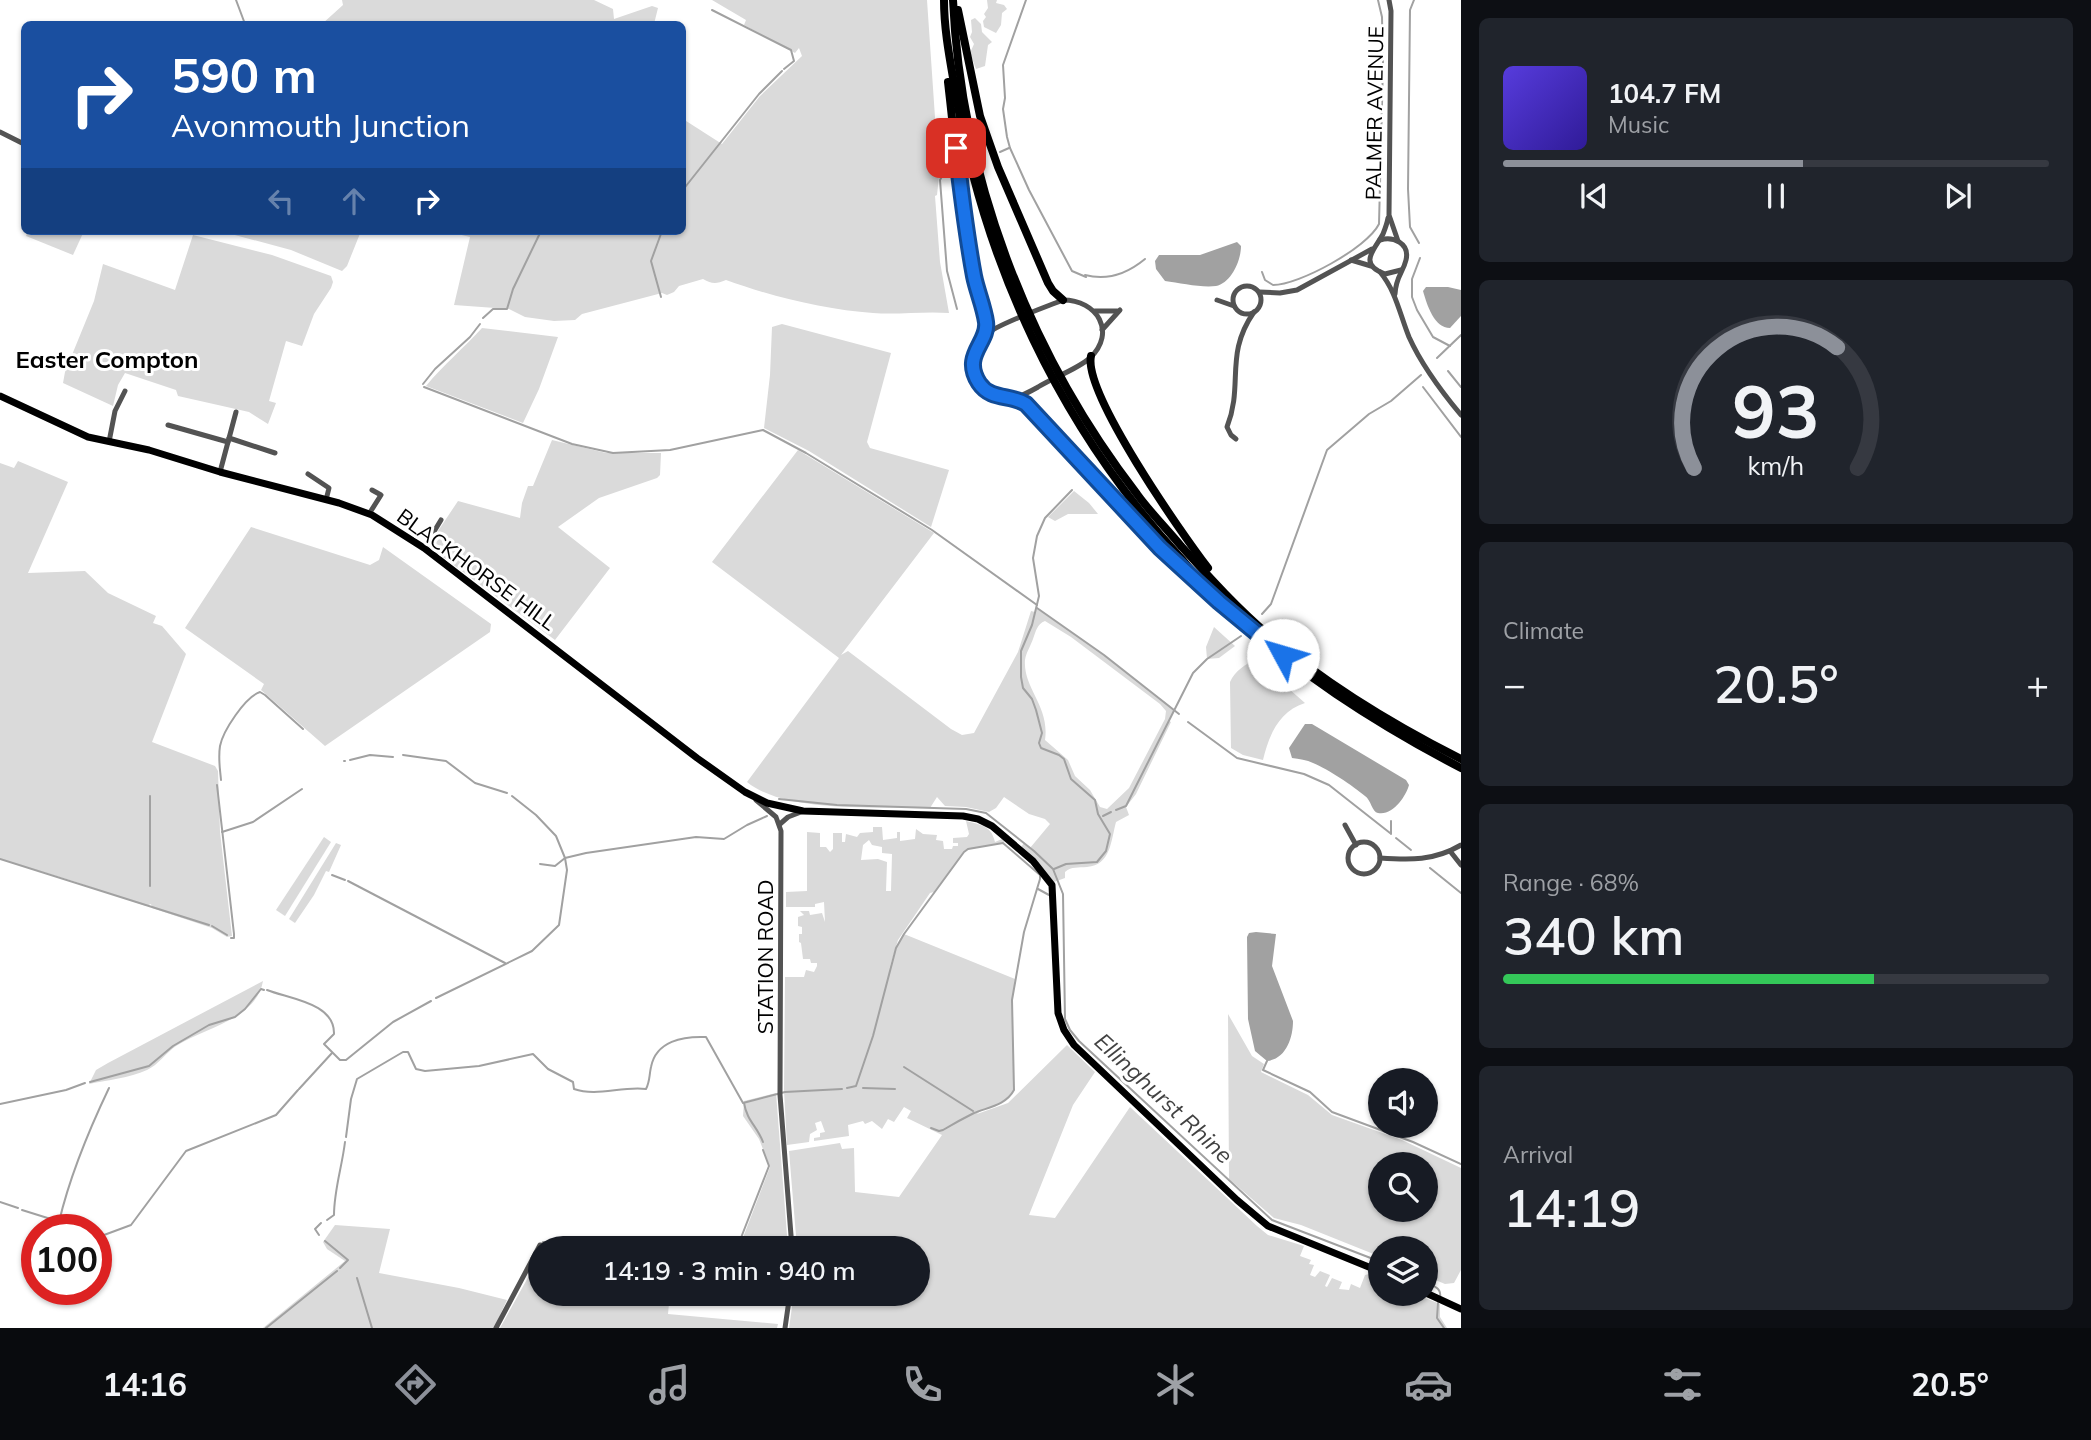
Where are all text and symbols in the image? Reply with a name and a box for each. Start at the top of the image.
street label: PALMER AVENUE [1359,26,1389,200]
text: 590 m [171,44,317,105]
icon: right [56,49,147,140]
text: 104.7 FM [1608,77,1721,110]
text: Avonmouth Junction [171,105,470,145]
text: Music [1608,110,1669,139]
pin [926,118,986,178]
icon: arrive [937,129,975,167]
icon: previous [1575,177,1613,215]
icon: pause [1757,177,1795,215]
icon: next [1939,177,1977,215]
icon: left [262,182,300,220]
icon: ahead [335,182,373,220]
icon: right [408,182,446,220]
district label: Easter Compton [16,344,198,374]
text: 93 [1732,365,1820,456]
text: km/h [1748,450,1804,481]
street label: BLACKHORSE HILL [392,503,562,636]
text: Climate [1503,616,1584,645]
position arrow [1246,618,1320,692]
text: 20.5° [1713,651,1839,716]
text: − [1503,660,1526,708]
text: + [2026,660,2049,708]
text: Range · 68% [1503,868,1639,897]
street label: STATION ROAD [752,880,778,1034]
text: 340 km [1503,903,1684,968]
water label: Ellinghurst Rhine [1089,1027,1239,1169]
map controls [1368,1068,1438,1306]
button: sound [1368,1068,1438,1138]
text: Arrival [1503,1140,1573,1169]
button: search [1368,1152,1438,1222]
text: 14:19 [1503,1175,1640,1240]
speed limit sign: 100 [21,1214,112,1305]
button: layers [1368,1236,1438,1306]
text: 14:19 · 3 min · 940 m [602,1254,856,1287]
icon: directions [391,1360,440,1409]
icon: music [645,1360,694,1409]
icon: phone [898,1360,947,1409]
icon: climate [1151,1360,1200,1409]
icon: car [1404,1360,1453,1409]
icon: filters [1658,1360,1707,1409]
text: 14:16 [102,1364,187,1404]
text: 20.5° [1911,1364,1989,1404]

